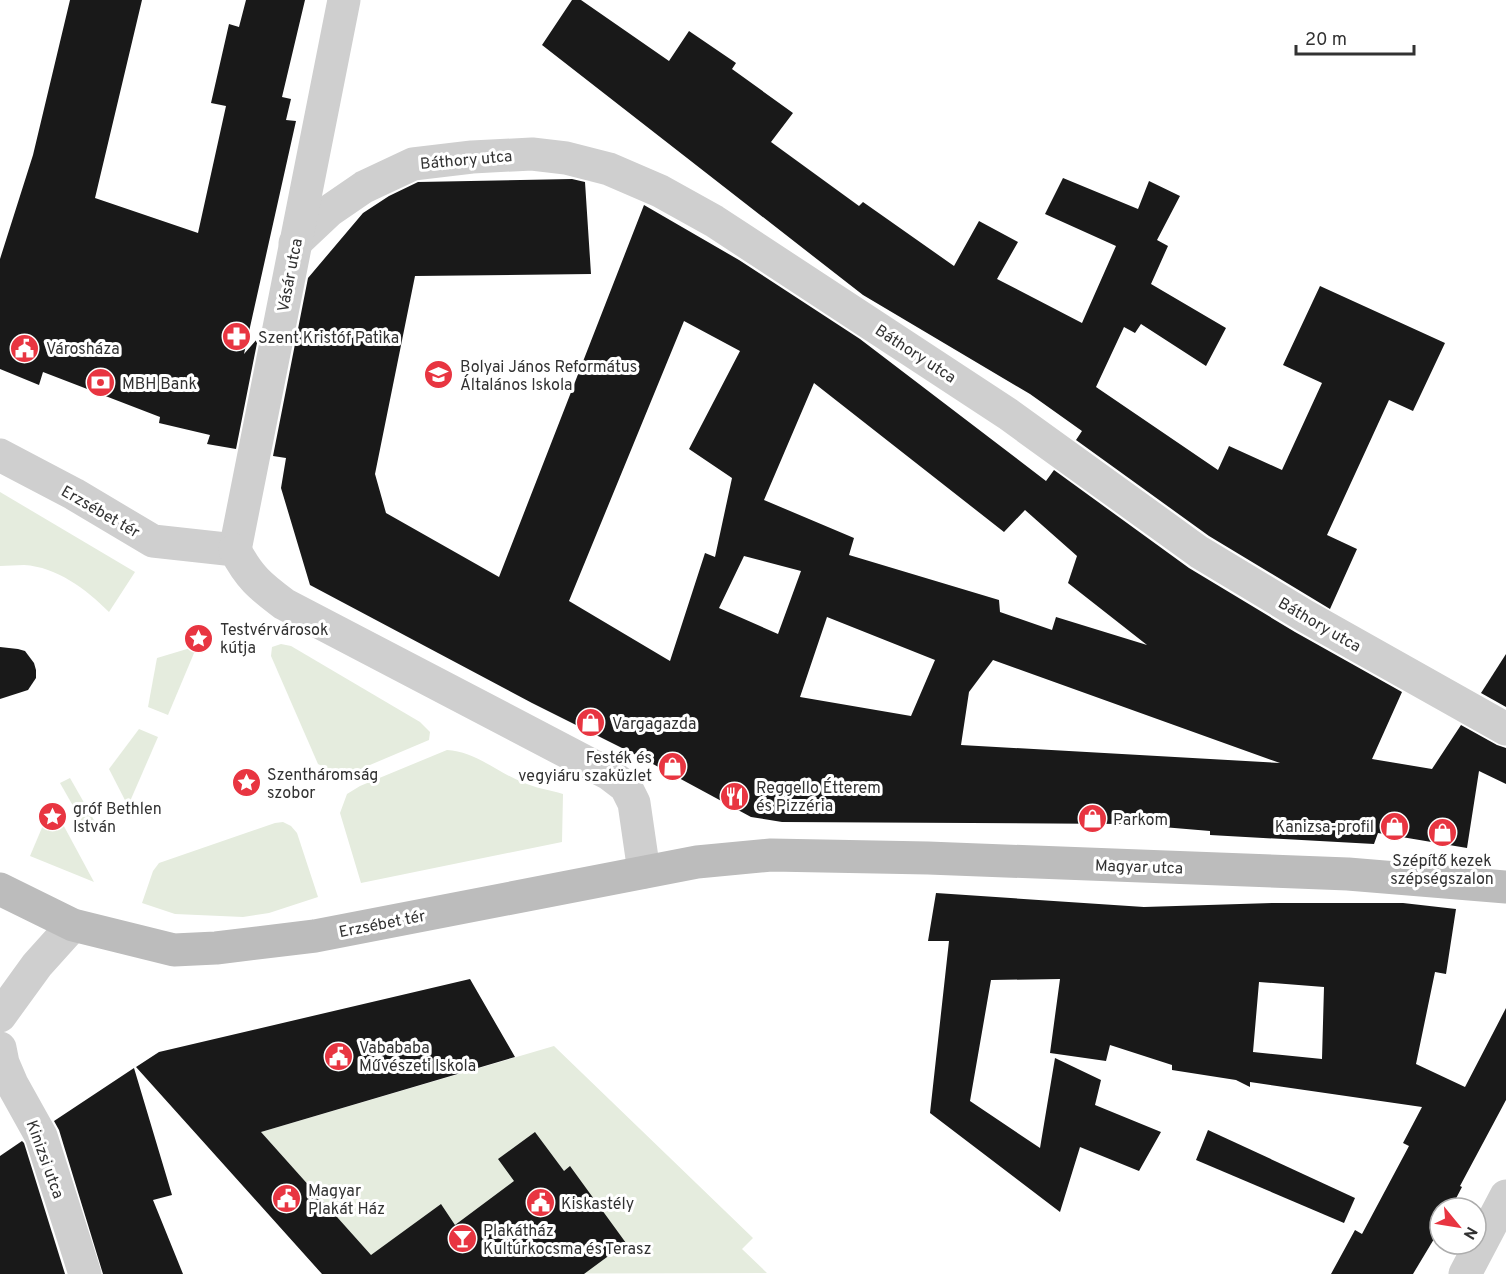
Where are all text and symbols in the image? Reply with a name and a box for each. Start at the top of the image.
scale bar [1296,18,1414,56]
text: 20 m [1305,29,1347,52]
street label: Báthory utca [419,147,513,175]
street label: Vásár utca [274,237,308,314]
pharmacy icon: Szent Kristóf Patika [221,321,253,353]
street label: Báthory utca [871,321,959,388]
place label: Szent Kristóf Patika [258,329,399,349]
public building icon: Városháza [9,332,41,364]
place label: Városháza [46,340,120,360]
place label: Bolyai János Református Általános Iskola [460,358,637,396]
school or university icon: Bolyai János Református Általános Iskola [423,359,455,391]
bank icon: MBH Bank [85,367,117,399]
place label: MBH Bank [122,375,197,395]
street label: Erzsébet tér [57,482,143,543]
street label: Báthory utca [1274,594,1364,658]
place label: Testvérvárosok kútja [220,621,329,659]
place icon: Testvérvárosok kútja [183,622,215,654]
shop icon: Vargagazda [575,707,607,739]
place label: Vargagazda [612,715,696,735]
place label: Festék és vegyiáru szaküzlet [518,749,652,787]
shop icon: Festék és vegyiáru szaküzlet [657,750,689,782]
place label: Szentháromság szobor [267,766,378,804]
place icon: Szentháromság szobor [230,767,262,799]
place label: Reggello Étterem és Pizzéria [756,777,881,817]
restaurant icon: Reggello Étterem és Pizzéria [719,780,751,812]
place label: gróf Bethlen István [73,800,162,838]
place icon: gróf Bethlen István [36,801,68,833]
shop icon: Parkom [1076,803,1108,835]
shop icon: Kanizsa-profil [1379,810,1411,842]
place label: Parkom [1113,811,1168,831]
shop icon: Szépítő kezek szépségszalon [1426,816,1458,848]
place label: Kanizsa-profil [1275,818,1374,838]
place label: Szépítő kezek szépségszalon [1390,852,1494,890]
street label: Magyar utca [1095,856,1183,880]
street label: Erzsébet tér [337,907,427,943]
place label: Vabababa Művészeti Iskola [359,1039,476,1077]
public building icon: Vabababa Művészeti Iskola [322,1040,354,1072]
street label: Kinizsi utca [21,1118,68,1202]
place label: Magyar Plakát Ház [308,1182,385,1220]
public building icon: Magyar Plakát Ház [271,1183,303,1215]
public building icon: Kiskastély [524,1187,556,1219]
place label: Kiskastély [561,1195,634,1215]
north arrow [1428,1196,1488,1256]
place label: Plakátház Kultúrkocsma és Terasz [483,1222,651,1260]
bar icon: Plakátház Kultúrkocsma és Terasz [446,1223,478,1255]
text: N [1458,1223,1481,1242]

